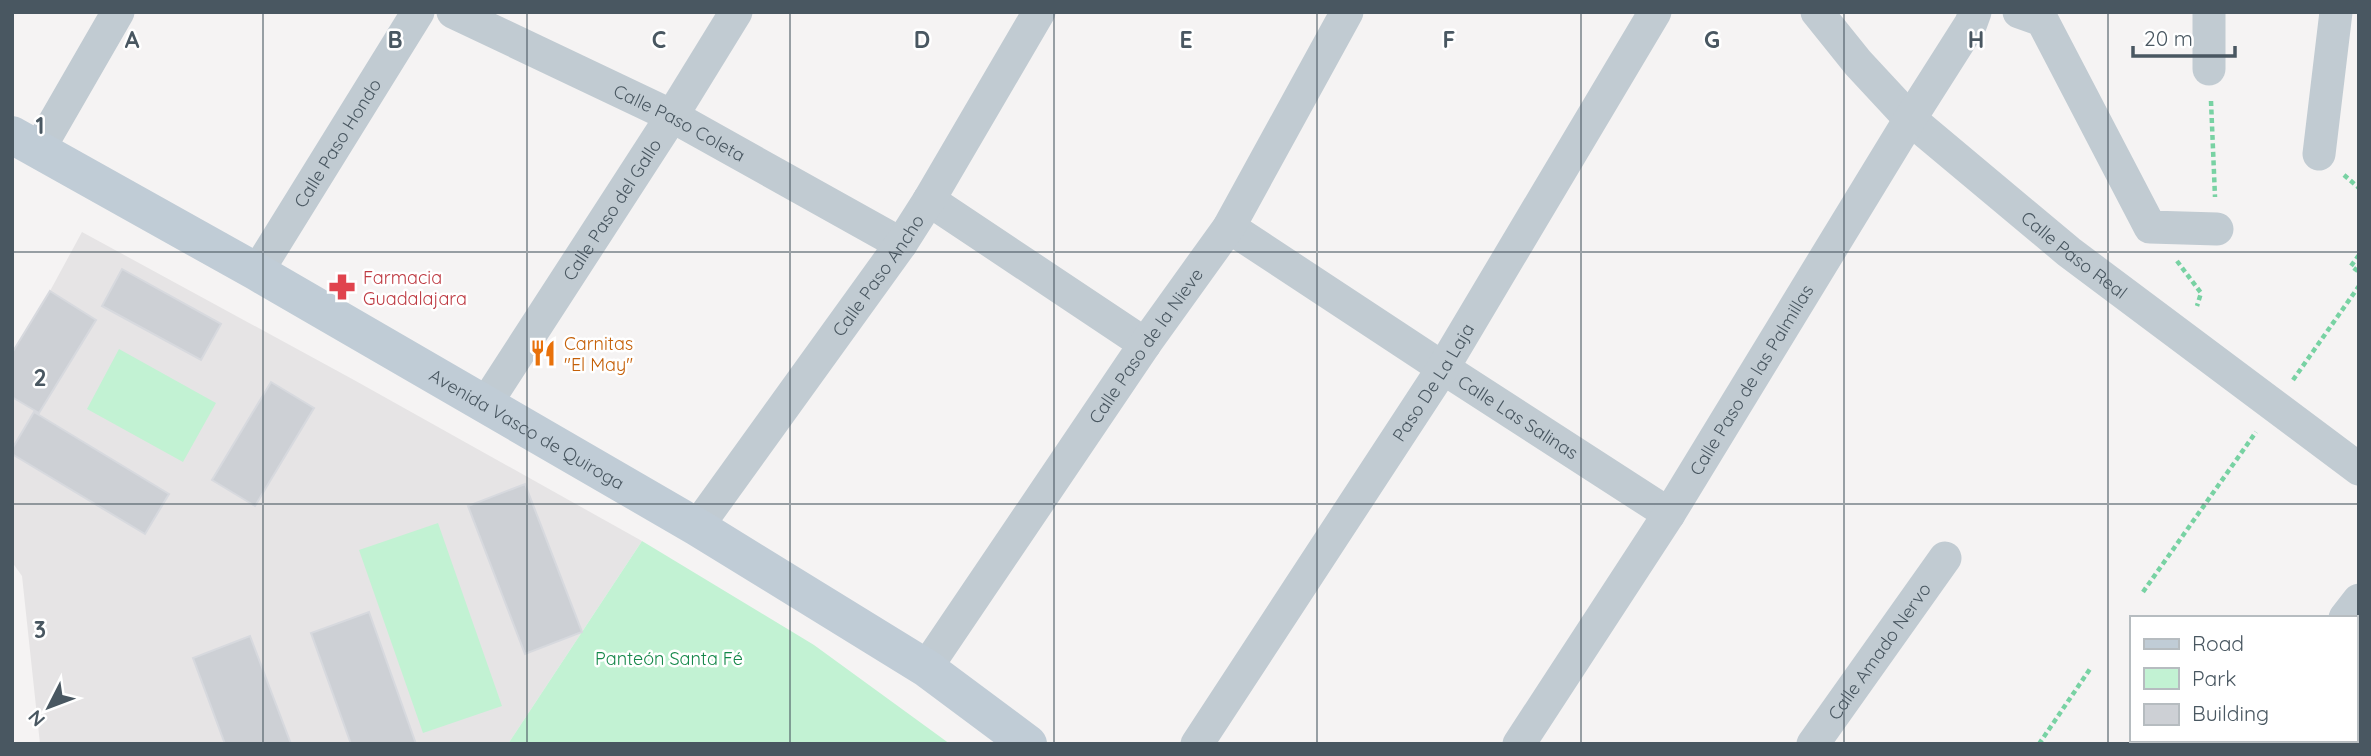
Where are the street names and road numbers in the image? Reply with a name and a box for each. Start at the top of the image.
street label: Calle Paso Hondo [288,74,386,212]
street label: Calle Paso Coleta [610,79,749,166]
street label: Calle Paso del Gallo [557,134,666,285]
street label: Calle Paso Real [2017,206,2132,303]
street label: Calle Paso Ancho [827,210,929,341]
street label: Calle Paso de la Nieve [1083,263,1207,428]
street label: Calle Paso de las Palmillas [1684,280,1818,479]
street label: Paso De La Laja [1387,319,1479,446]
street label: Avenida Vasco de Quiroga [426,363,629,494]
street label: Calle Las Salinas [1454,369,1583,464]
street label: Calle Amado Nervo [1822,578,1936,724]

